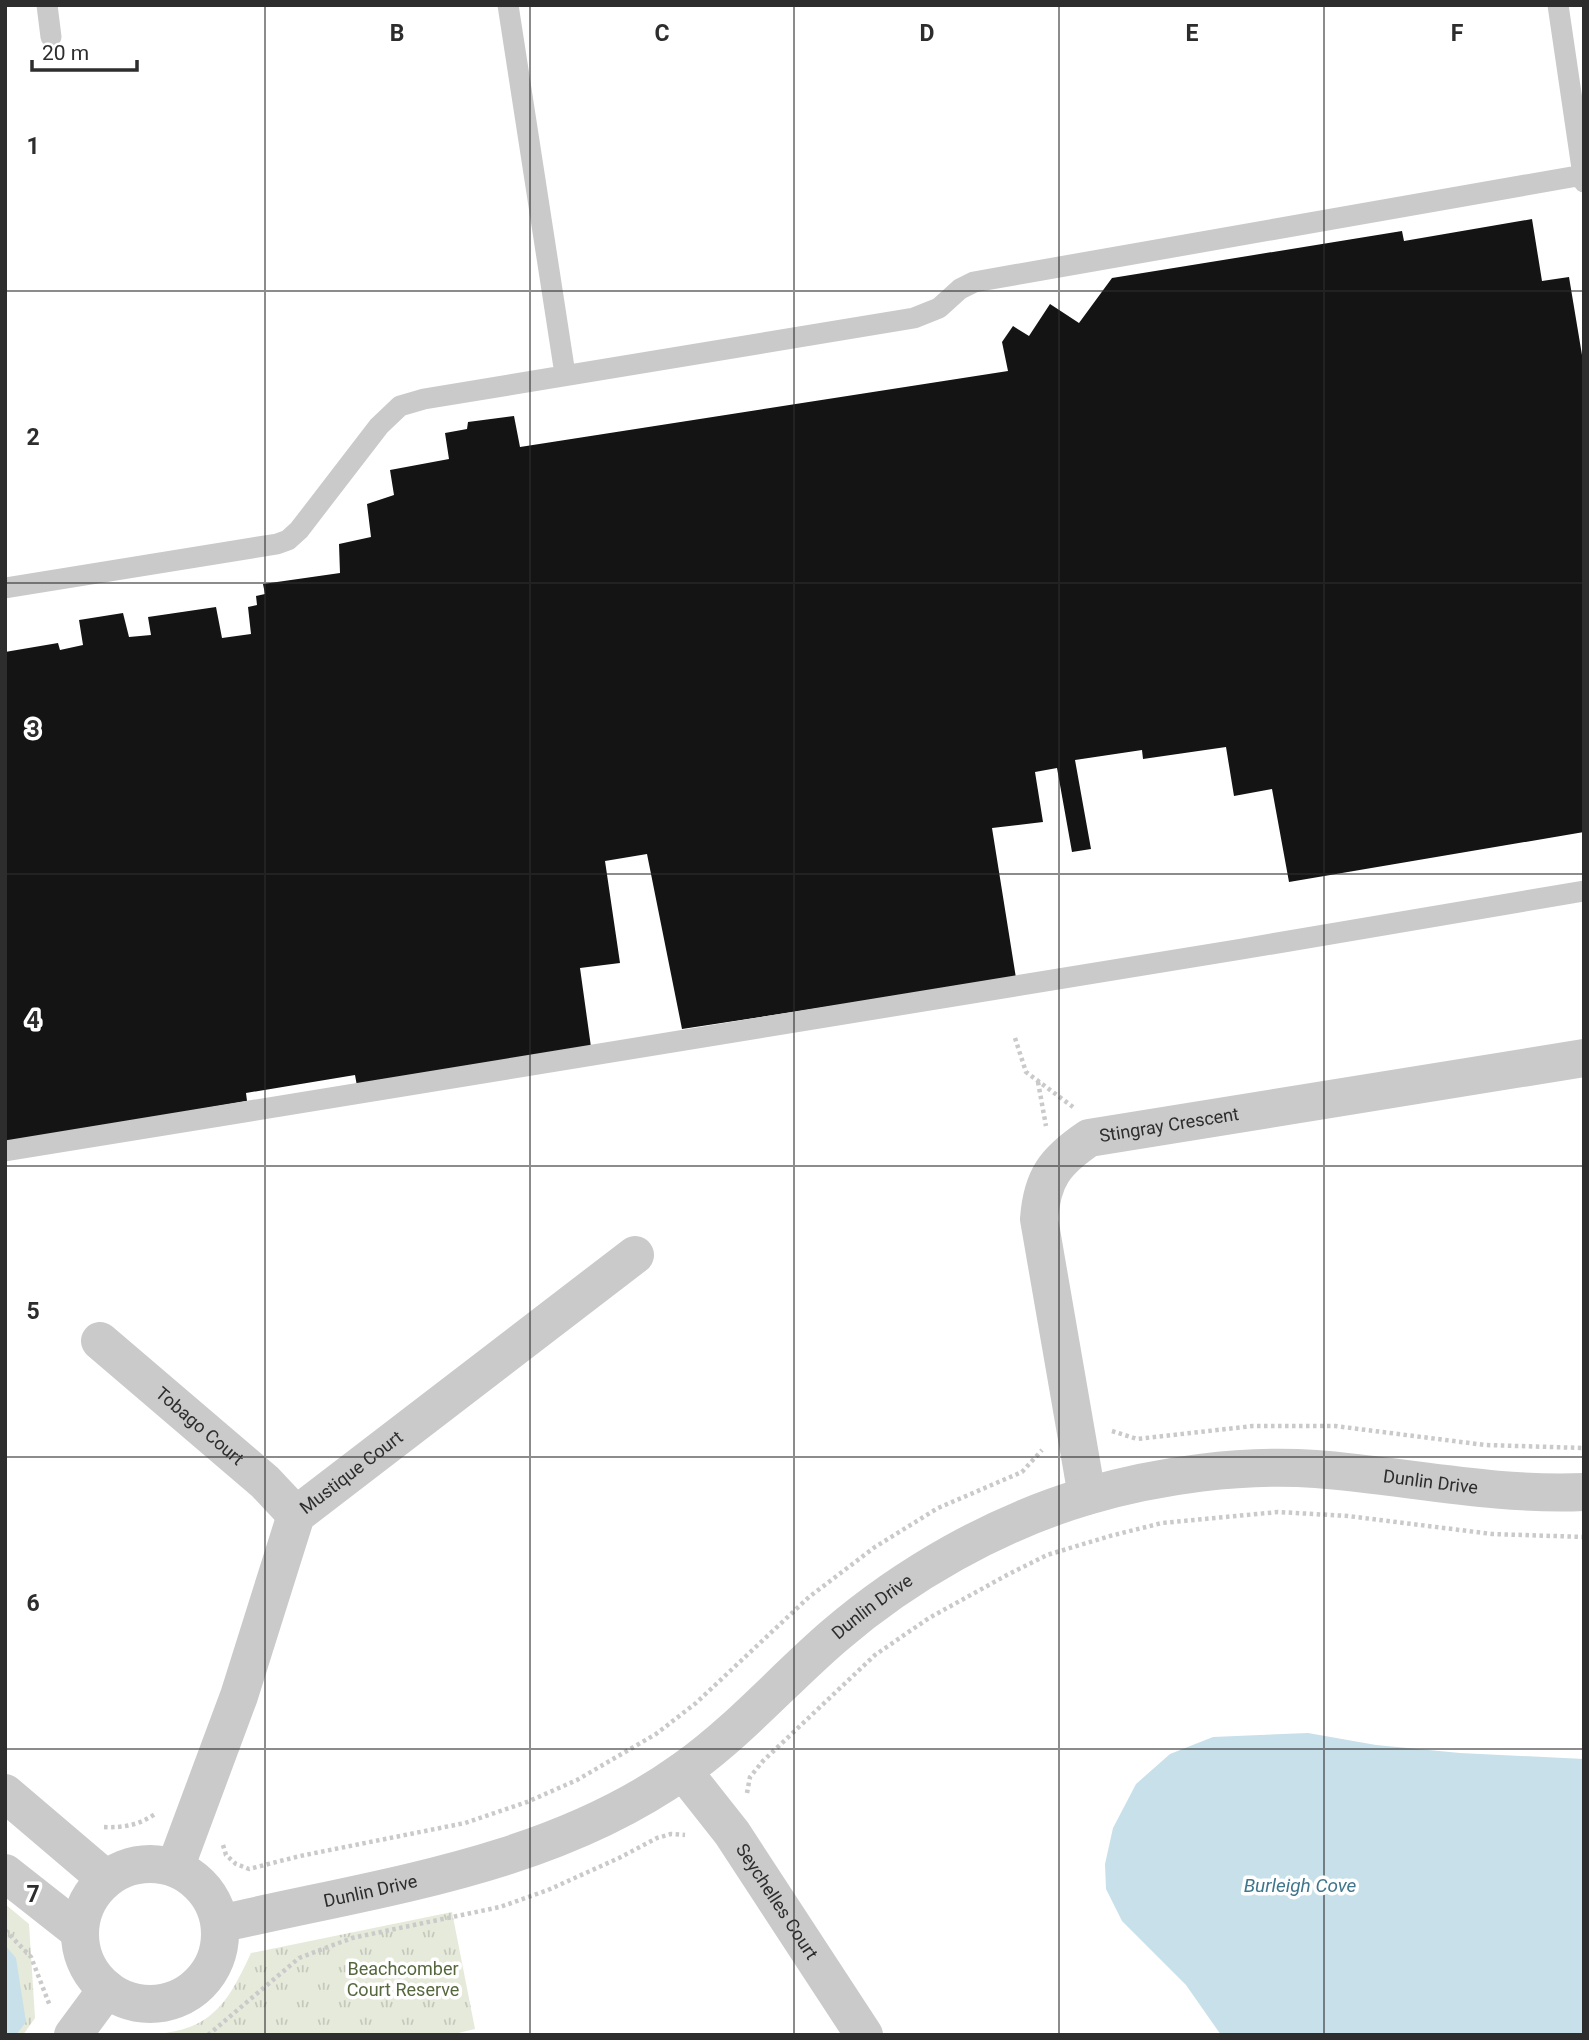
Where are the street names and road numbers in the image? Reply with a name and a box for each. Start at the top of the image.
street label: Stingray Crescent [1098,1103,1240,1146]
street label: Tobago Court [152,1382,248,1469]
street label: Mustique Court [296,1426,407,1518]
street label: Dunlin Drive [1382,1465,1479,1498]
street label: Dunlin Drive [827,1569,916,1643]
street label: Seychelles Court [732,1840,823,1963]
street label: Dunlin Drive [322,1870,419,1911]

